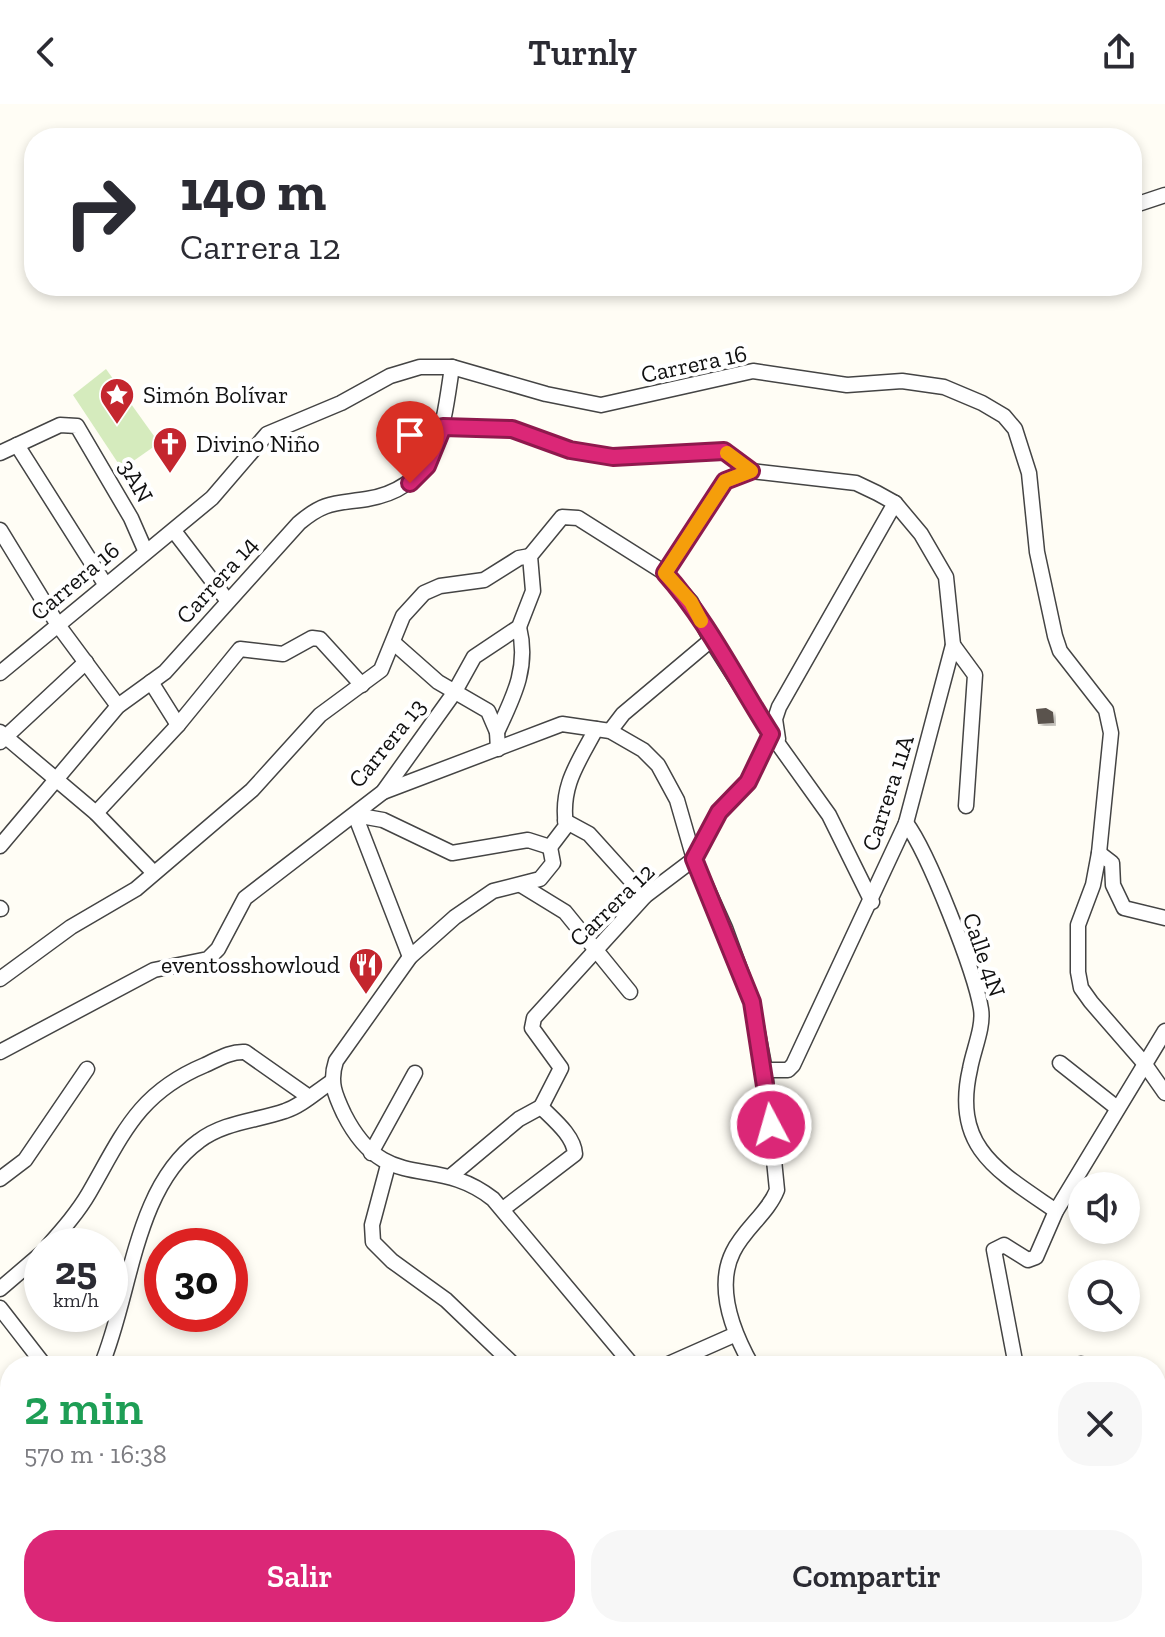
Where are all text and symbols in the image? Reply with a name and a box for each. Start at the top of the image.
icon: back [24,30,68,74]
icon: share [1097,30,1141,74]
text: Turnly [528,31,637,74]
text: 140 m [180,157,326,224]
icon: right [48,160,152,264]
text: Carrera 12 [180,225,341,268]
street label: Carrera 16 [638,338,750,389]
place icon: Simón Bolívar [98,376,136,426]
place label: Simón Bolívar [143,380,288,409]
pin [376,401,444,483]
icon: arrive [388,413,432,457]
church icon: Divino Niño [151,425,189,475]
place label: Divino Niño [196,429,320,458]
street label: 3AN [113,454,160,507]
street label: Carrera 14 [170,530,264,629]
street label: Carrera 16 [24,535,125,626]
street label: Carrera 13 [342,692,431,793]
street label: Carrera 11A [855,731,920,854]
street label: Carrera 12 [563,857,660,952]
street label: Calle 4N [957,909,1012,1001]
restaurant icon: eventosshowloud [347,946,385,996]
place label: eventosshowloud [161,950,340,979]
position arrow [729,1083,813,1167]
map controls [1068,1172,1140,1332]
button: sound [1068,1172,1140,1244]
speed limit sign: 30 [144,1228,248,1332]
text: 25 [55,1246,97,1294]
button: search [1068,1260,1140,1332]
text: km/h [53,1288,99,1312]
text: 2 min [24,1379,143,1436]
button: close [1058,1382,1142,1466]
text: 570 m · 16:38 [24,1438,167,1470]
button: Salir [24,1530,575,1622]
button: Compartir [591,1530,1142,1622]

